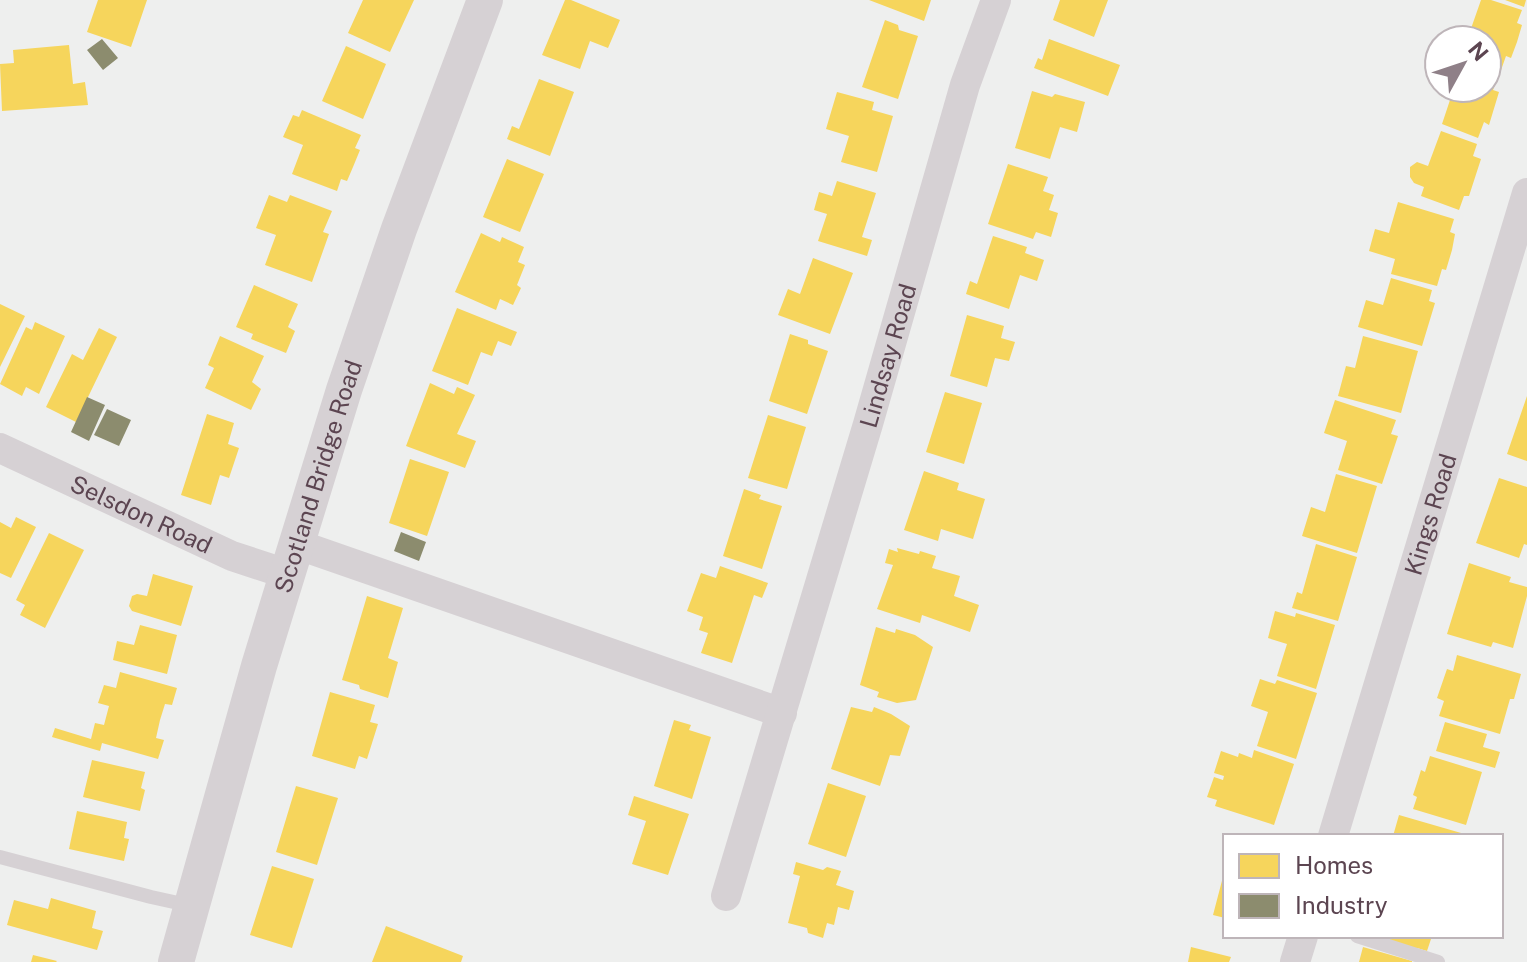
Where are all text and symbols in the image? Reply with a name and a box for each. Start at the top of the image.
north arrow [1423,24,1503,104]
text: N [1463,36,1494,66]
street label: Lindsay Road [854,280,921,431]
street label: Scotland Bridge Road [268,356,367,596]
street label: Kings Road [1399,450,1462,579]
street label: Selsdon Road [66,469,217,559]
legend [1223,834,1503,938]
text: Homes [1295,851,1373,879]
text: Industry [1295,891,1388,919]

